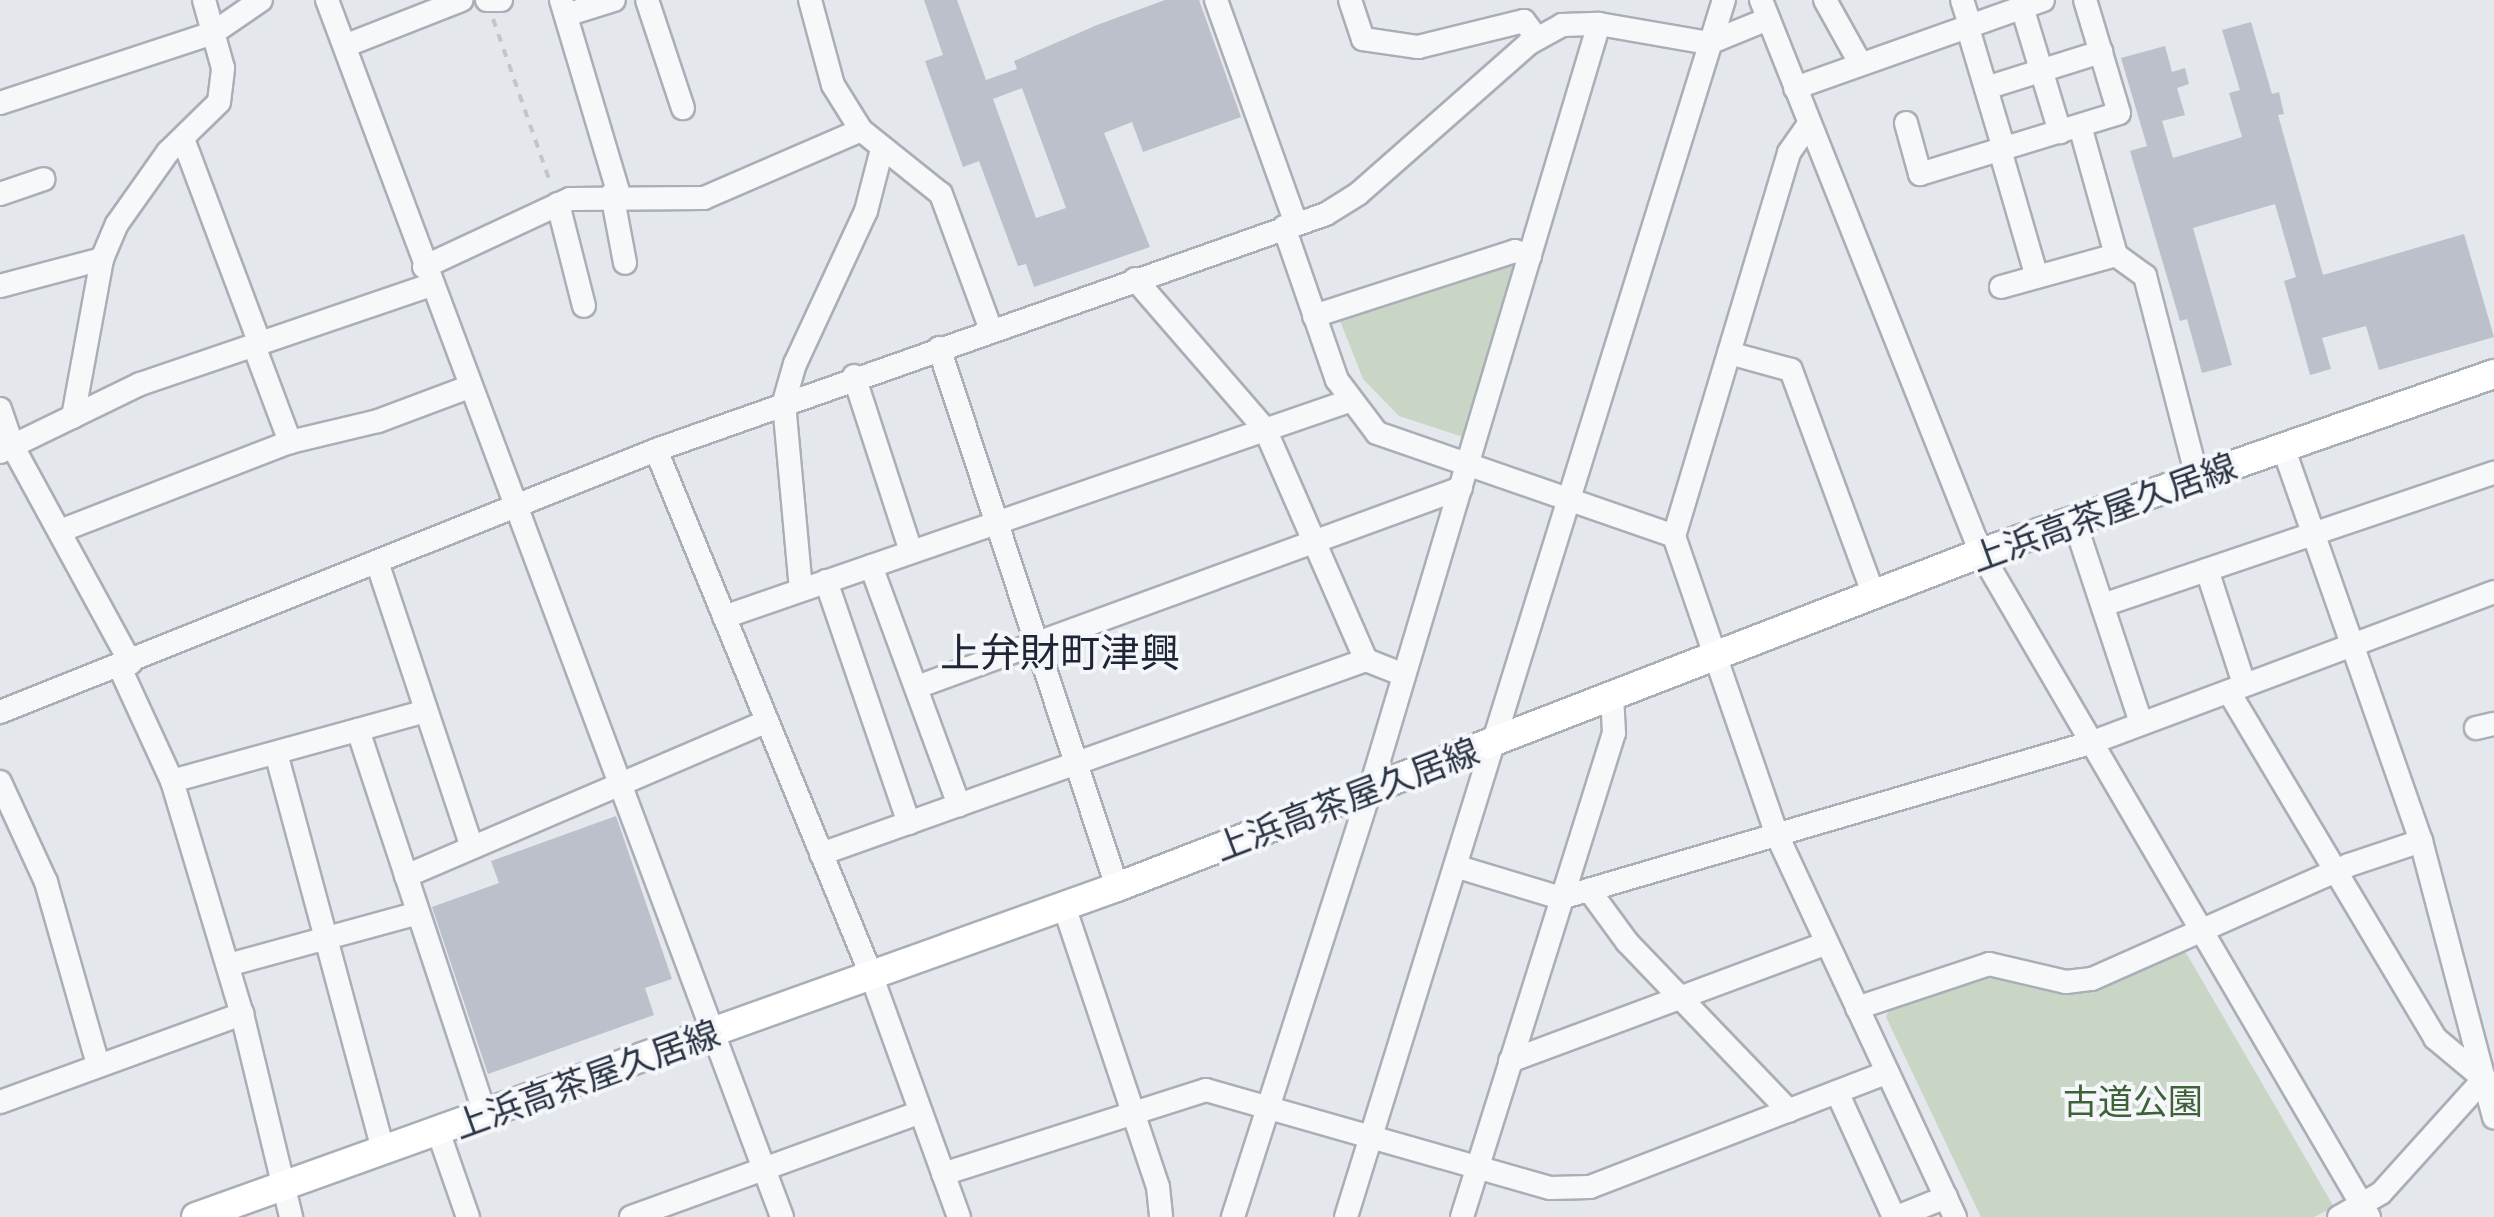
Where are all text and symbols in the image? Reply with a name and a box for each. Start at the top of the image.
street label: 上浜高茶屋久居線 [1964,443,2242,579]
district label: 上弁財町津興 [940,628,1180,676]
street label: 上浜高茶屋久居線 [1208,728,1484,868]
street label: 上浜高茶屋久居線 [447,1010,725,1146]
park label: 古道公園 [2063,1079,2203,1121]

